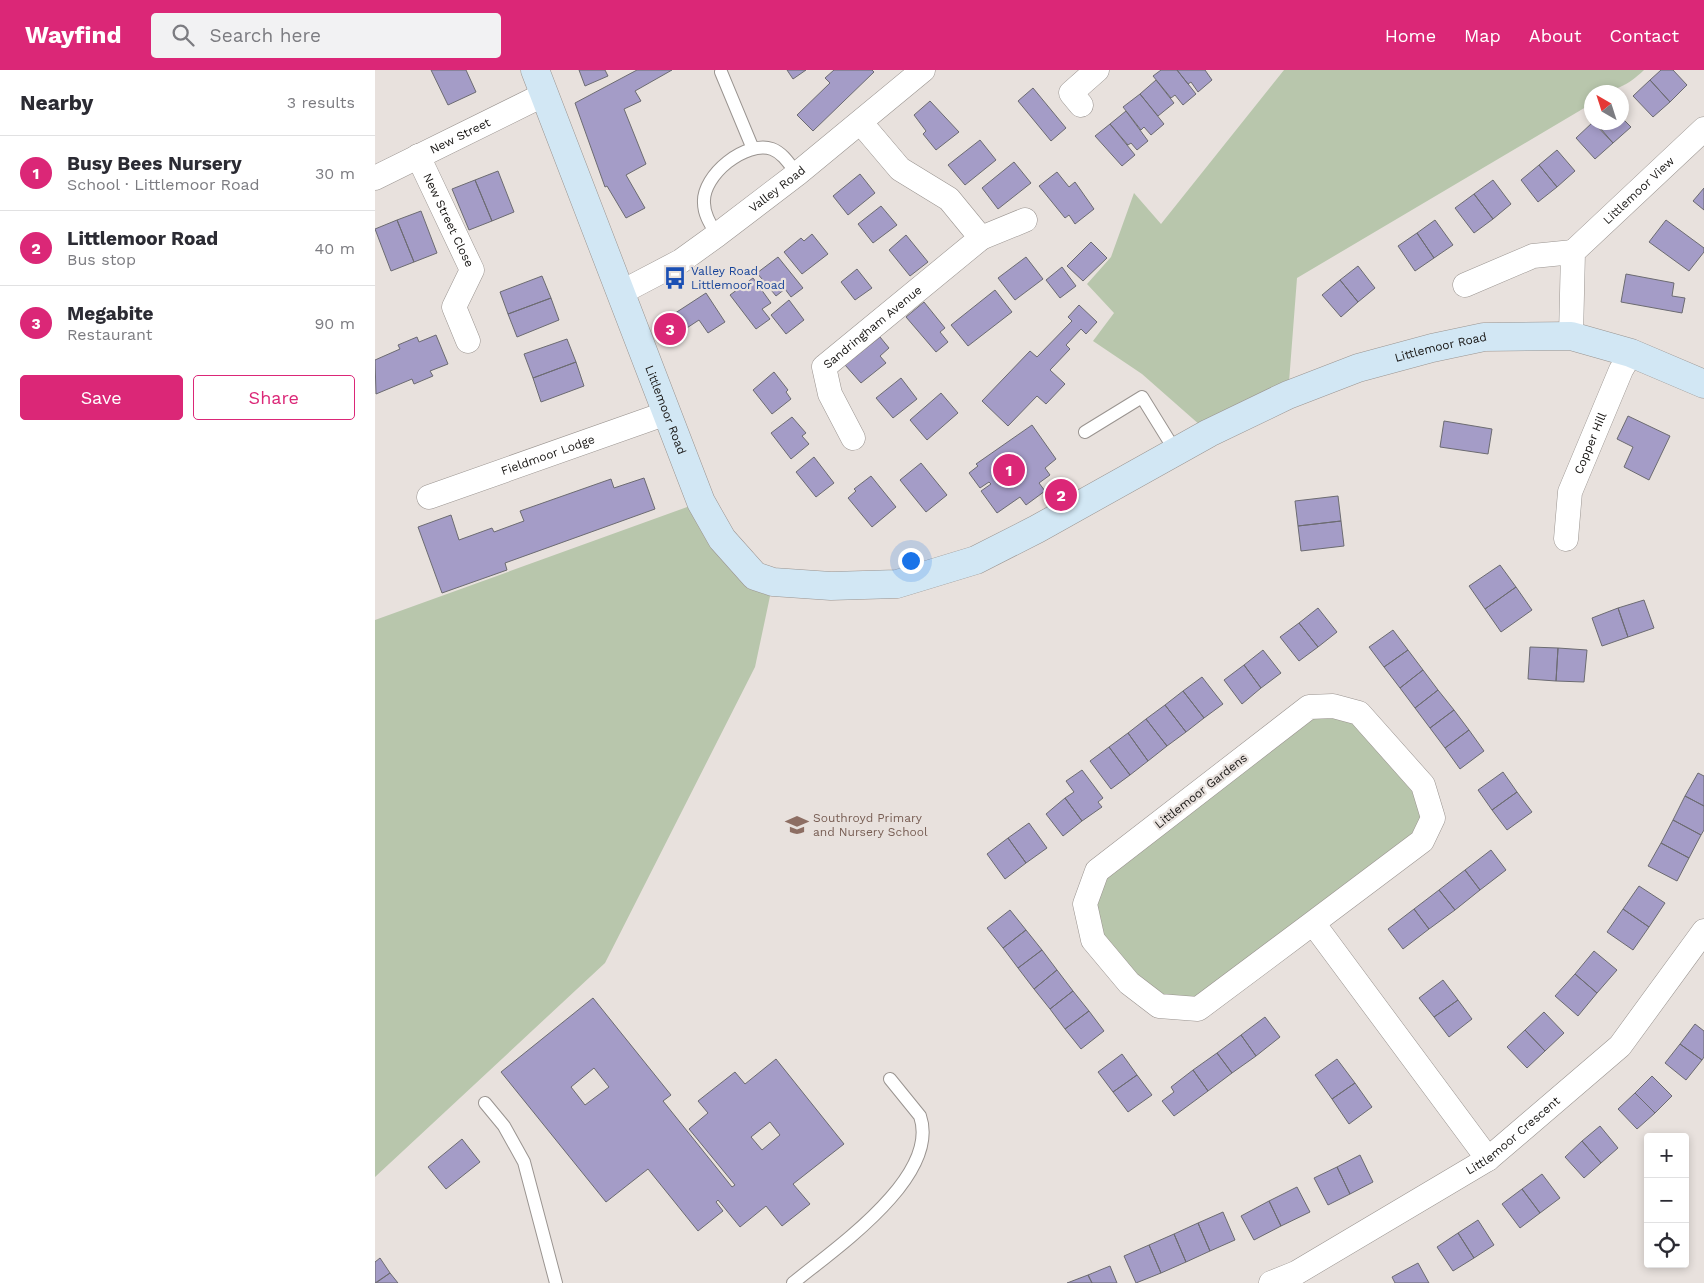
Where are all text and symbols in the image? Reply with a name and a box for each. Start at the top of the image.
search box [151,13,501,58]
text: Wayfind [25,21,121,49]
icon: search [169,21,197,49]
text: Search here [209,24,321,47]
text: Home [1385,25,1436,46]
text: Map [1464,25,1501,46]
text: About [1529,25,1581,46]
text: Contact [1609,25,1679,46]
north arrow [1584,85,1629,130]
text: Nearby [20,90,93,115]
text: 3 results [287,93,355,112]
street label: New Street [428,115,493,157]
text: Busy Bees Nursery [67,152,242,175]
street label: Littlemoor View [1600,154,1677,227]
street label: Valley Road [746,163,808,215]
text: 1 [33,164,39,183]
text: 30 m [315,164,355,183]
street label: New Street Close [420,171,477,269]
text: School · Littlemoor Road [67,175,260,194]
text: Littlemoor Road [67,227,218,250]
text: 2 [31,239,41,258]
text: 40 m [315,239,355,258]
text: Bus stop [67,250,136,269]
place label: Valley Road Littlemoor Road [691,264,785,292]
bus stop icon: Valley Road Littlemoor Road [662,265,688,291]
street label: Sandringham Avenue [820,283,924,372]
text: Megabite [67,302,154,325]
pin: 3 [654,310,686,348]
text: 3 [31,314,41,333]
text: 90 m [314,314,355,333]
text: Restaurant [67,325,153,344]
street label: Littlemoor Road [1393,330,1488,365]
street label: Littlemoor Road [642,363,689,456]
button: Save [20,375,183,420]
button: Share [193,375,355,420]
street label: Copper Hill [1571,410,1610,476]
street label: Fieldmoor Lodge [499,432,597,478]
pin: 1 [993,451,1025,489]
pin: 2 [1045,476,1077,514]
your location [898,548,924,574]
street label: Littlemoor Gardens [1152,751,1250,831]
place label: Southroyd Primary and Nursery School [813,811,928,839]
school or university icon: Southroyd Primary and Nursery School [784,812,810,838]
street label: Littlemoor Crescent [1463,1094,1563,1178]
map controls [1644,1133,1689,1268]
button: + [1644,1133,1689,1178]
button: − [1644,1178,1689,1223]
button: locate [1644,1223,1689,1268]

